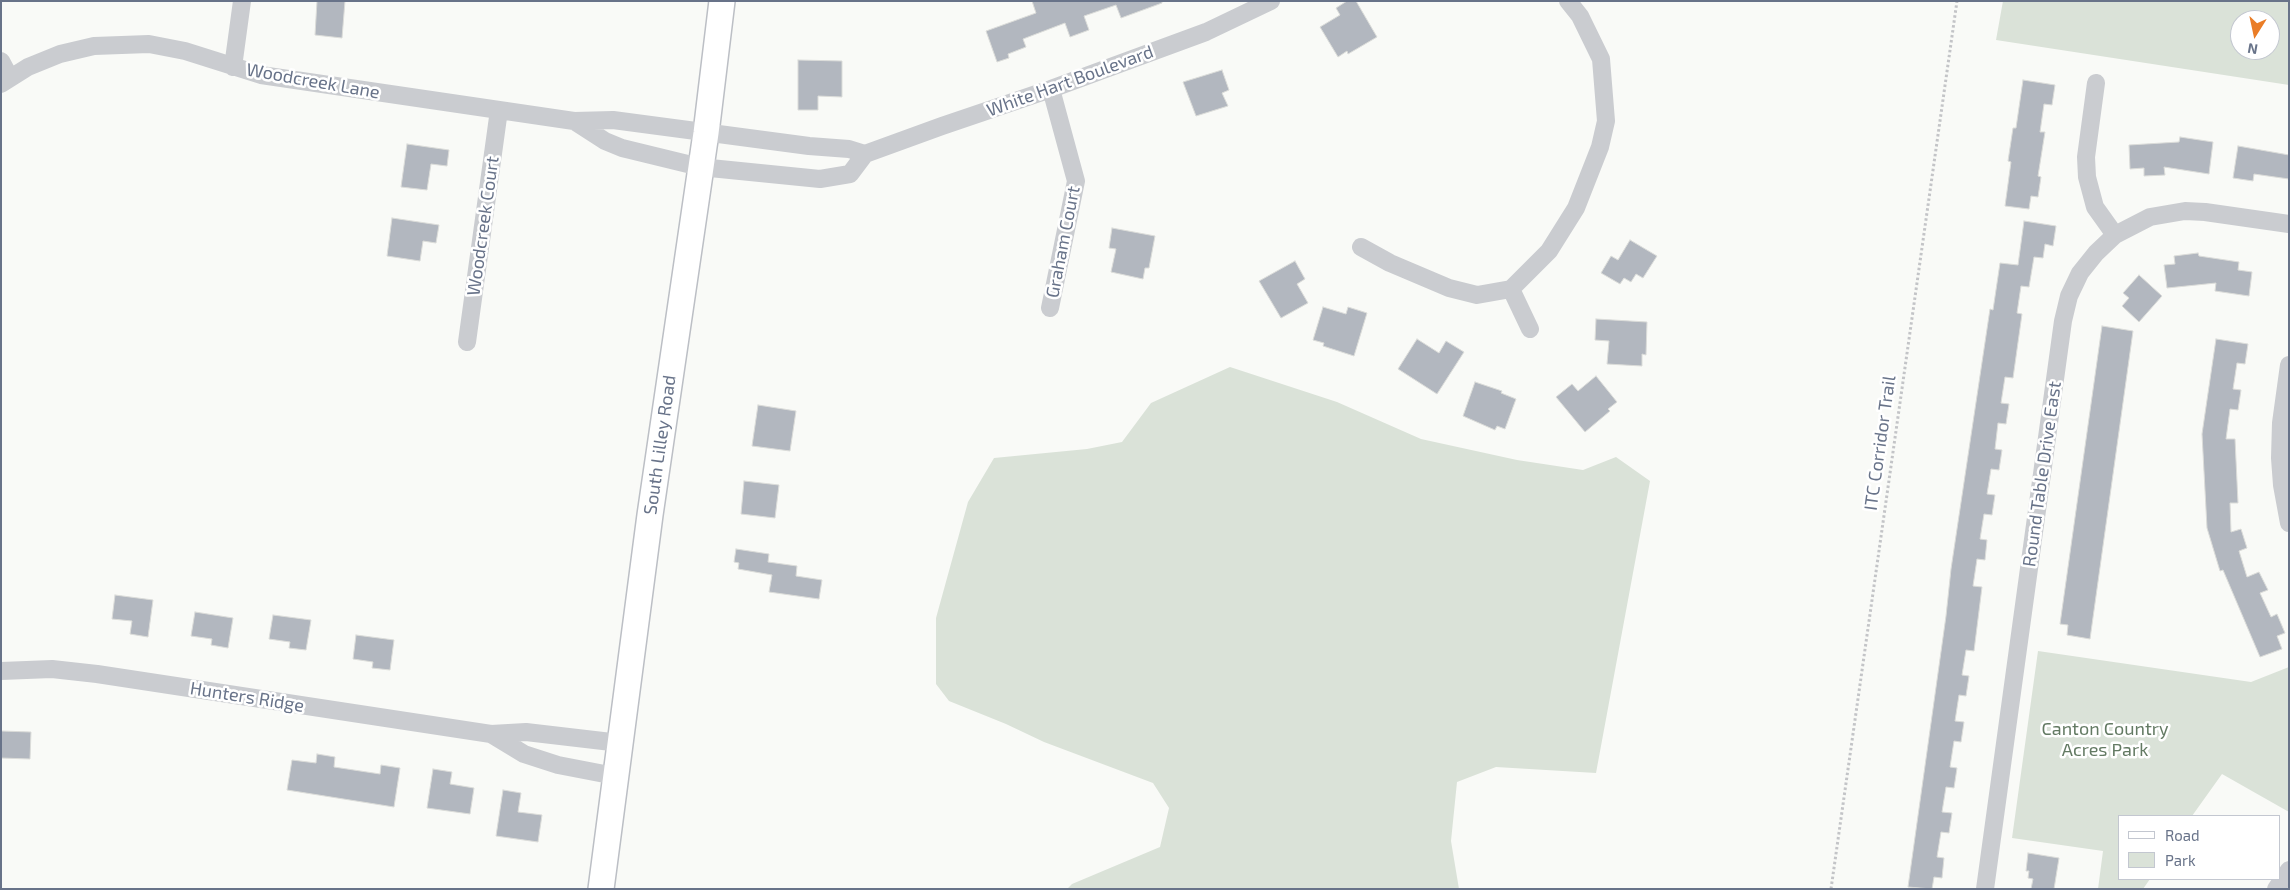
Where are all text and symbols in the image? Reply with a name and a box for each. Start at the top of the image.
north arrow [2230,10,2280,60]
text: N [2246,40,2259,59]
street label: White Hart Boulevard [984,41,1156,121]
street label: Woodcreek Lane [245,59,381,103]
street label: Woodcreek Court [463,155,503,297]
street label: Graham Court [1042,184,1084,300]
street label: South Lilley Road [639,374,681,516]
street label: ITC Corridor Trail [1860,374,1900,512]
street label: Round Table Drive East [2018,380,2066,568]
street label: Hunters Ridge [188,677,306,717]
park label: Canton Country Acres Park [2042,718,2168,761]
legend [2118,815,2280,880]
text: Road [2165,826,2200,844]
text: Park [2165,851,2196,869]

